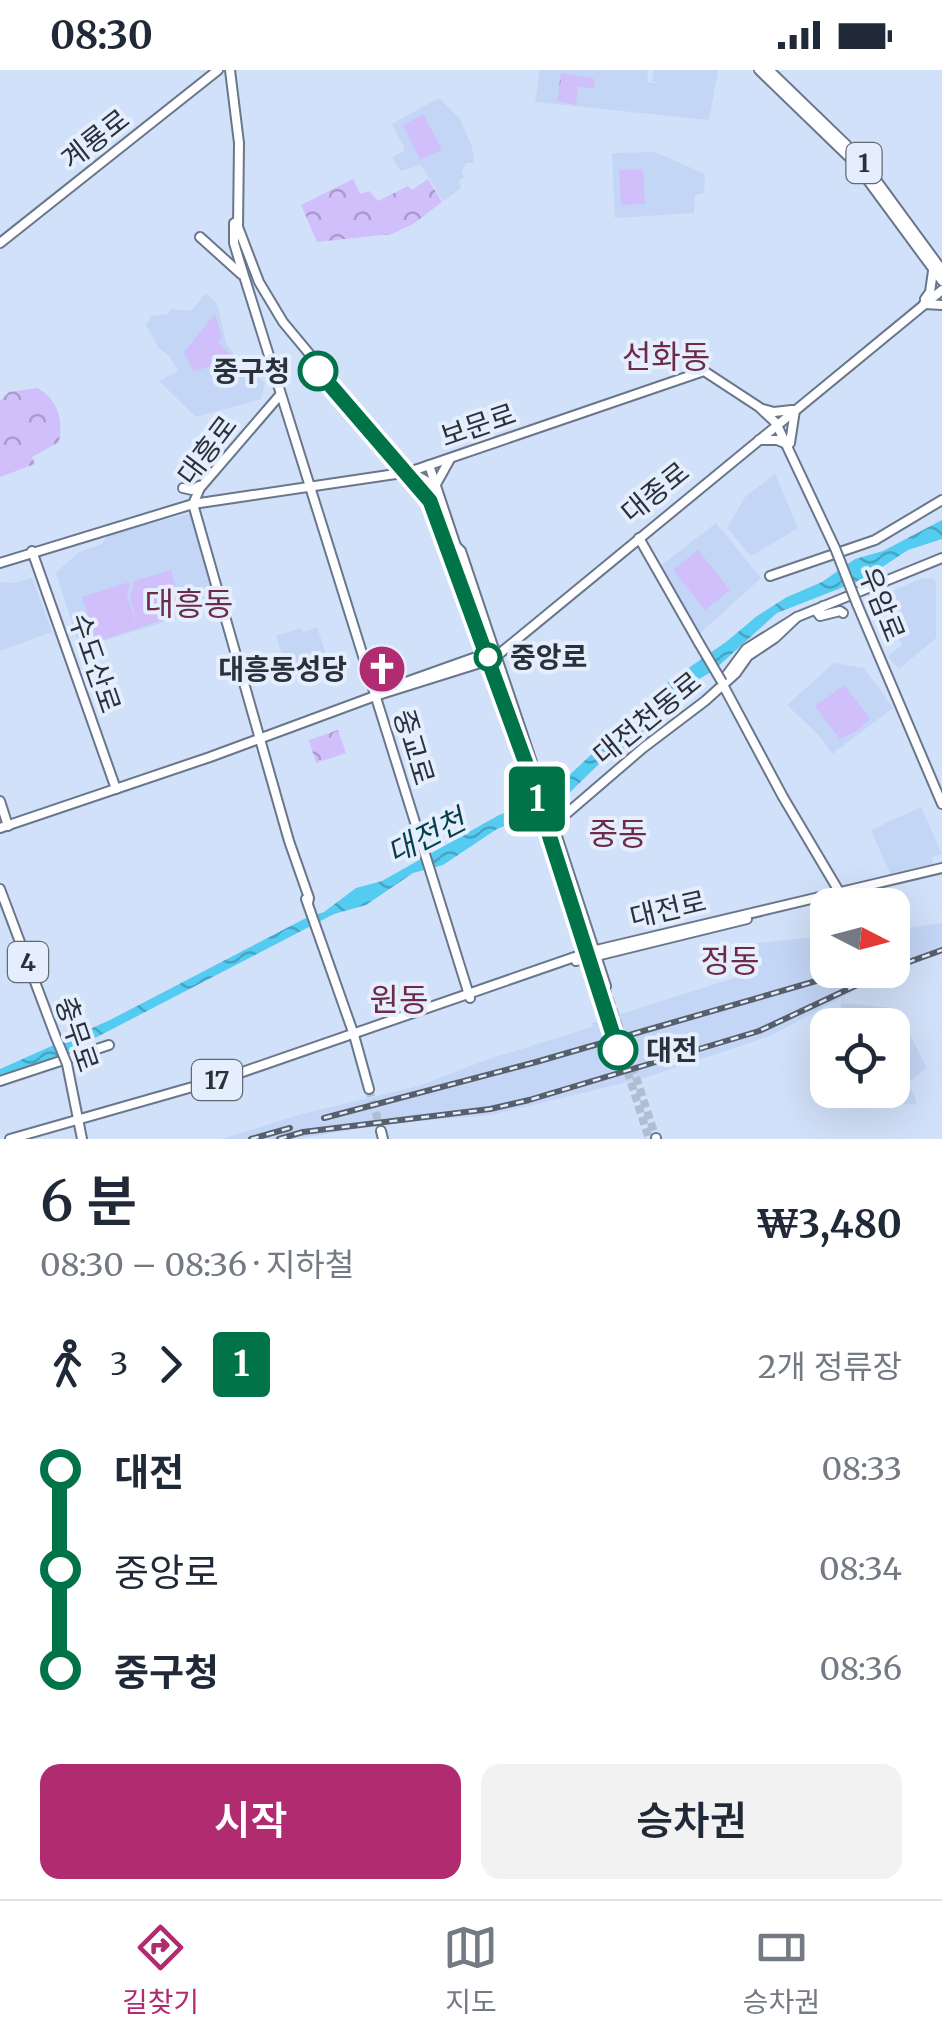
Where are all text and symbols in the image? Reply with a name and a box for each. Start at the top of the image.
text: 08:30 [50,12,153,59]
street label: 계룡로 [53,101,137,177]
road number: 1 [846,143,882,183]
district label: 선화동 [622,337,710,377]
marker: 중구청 [299,352,337,390]
place label: 중구청 [213,353,290,389]
street label: 보문로 [436,395,520,455]
street label: 대흥로 [169,408,245,492]
street label: 대종로 [614,454,696,530]
street label: 우암로 [851,561,913,647]
district label: 대흥동 [145,584,233,624]
street label: 수도산로 [61,608,129,718]
place label: 중앙로 [510,639,587,675]
church icon: 대흥동성당 [356,643,408,695]
marker: 중앙로 [475,644,501,670]
place label: 대흥동성당 [218,651,347,687]
street label: 대전천동로 [586,663,708,773]
street label: 중교로 [385,705,443,789]
line badge: 1 [504,766,570,832]
text: 1 [529,777,545,821]
water label: 대전천 [380,799,475,872]
district label: 중동 [589,814,647,854]
street label: 대전로 [626,883,710,935]
north arrow [810,888,910,988]
map controls [810,888,910,1108]
district label: 정동 [701,941,759,981]
road number: 4 [8,942,48,982]
district label: 원동 [370,980,428,1020]
street label: 충무로 [47,992,107,1076]
button: locate [810,1008,910,1108]
marker: 대전 [599,1031,637,1069]
place label: 대전 [646,1032,698,1068]
road number: 17 [192,1060,242,1100]
text: 6 분 [40,1167,137,1236]
text: ₩3,480 [756,1201,902,1248]
text: 08:30 – 08:36 · 지하철 [40,1245,354,1285]
icon: walk [40,1337,95,1392]
icon: forward [143,1337,198,1392]
text: 1 [233,1342,250,1386]
text: 3 [110,1344,128,1384]
text: 2개 정류장 [758,1347,902,1387]
text: 대전 [114,1449,184,1496]
text: 08:33 [822,1449,902,1489]
text: 중앙로 [114,1549,219,1596]
text: 08:34 [819,1549,902,1589]
text: 중구청 [114,1649,219,1696]
text: 08:36 [819,1649,902,1689]
button: 시작 [40,1764,461,1879]
button: 승차권 [481,1764,902,1879]
tab: 길찾기 [122,1920,199,2020]
tab: 지도 [443,1920,498,2020]
tab: 승차권 [743,1920,820,2020]

